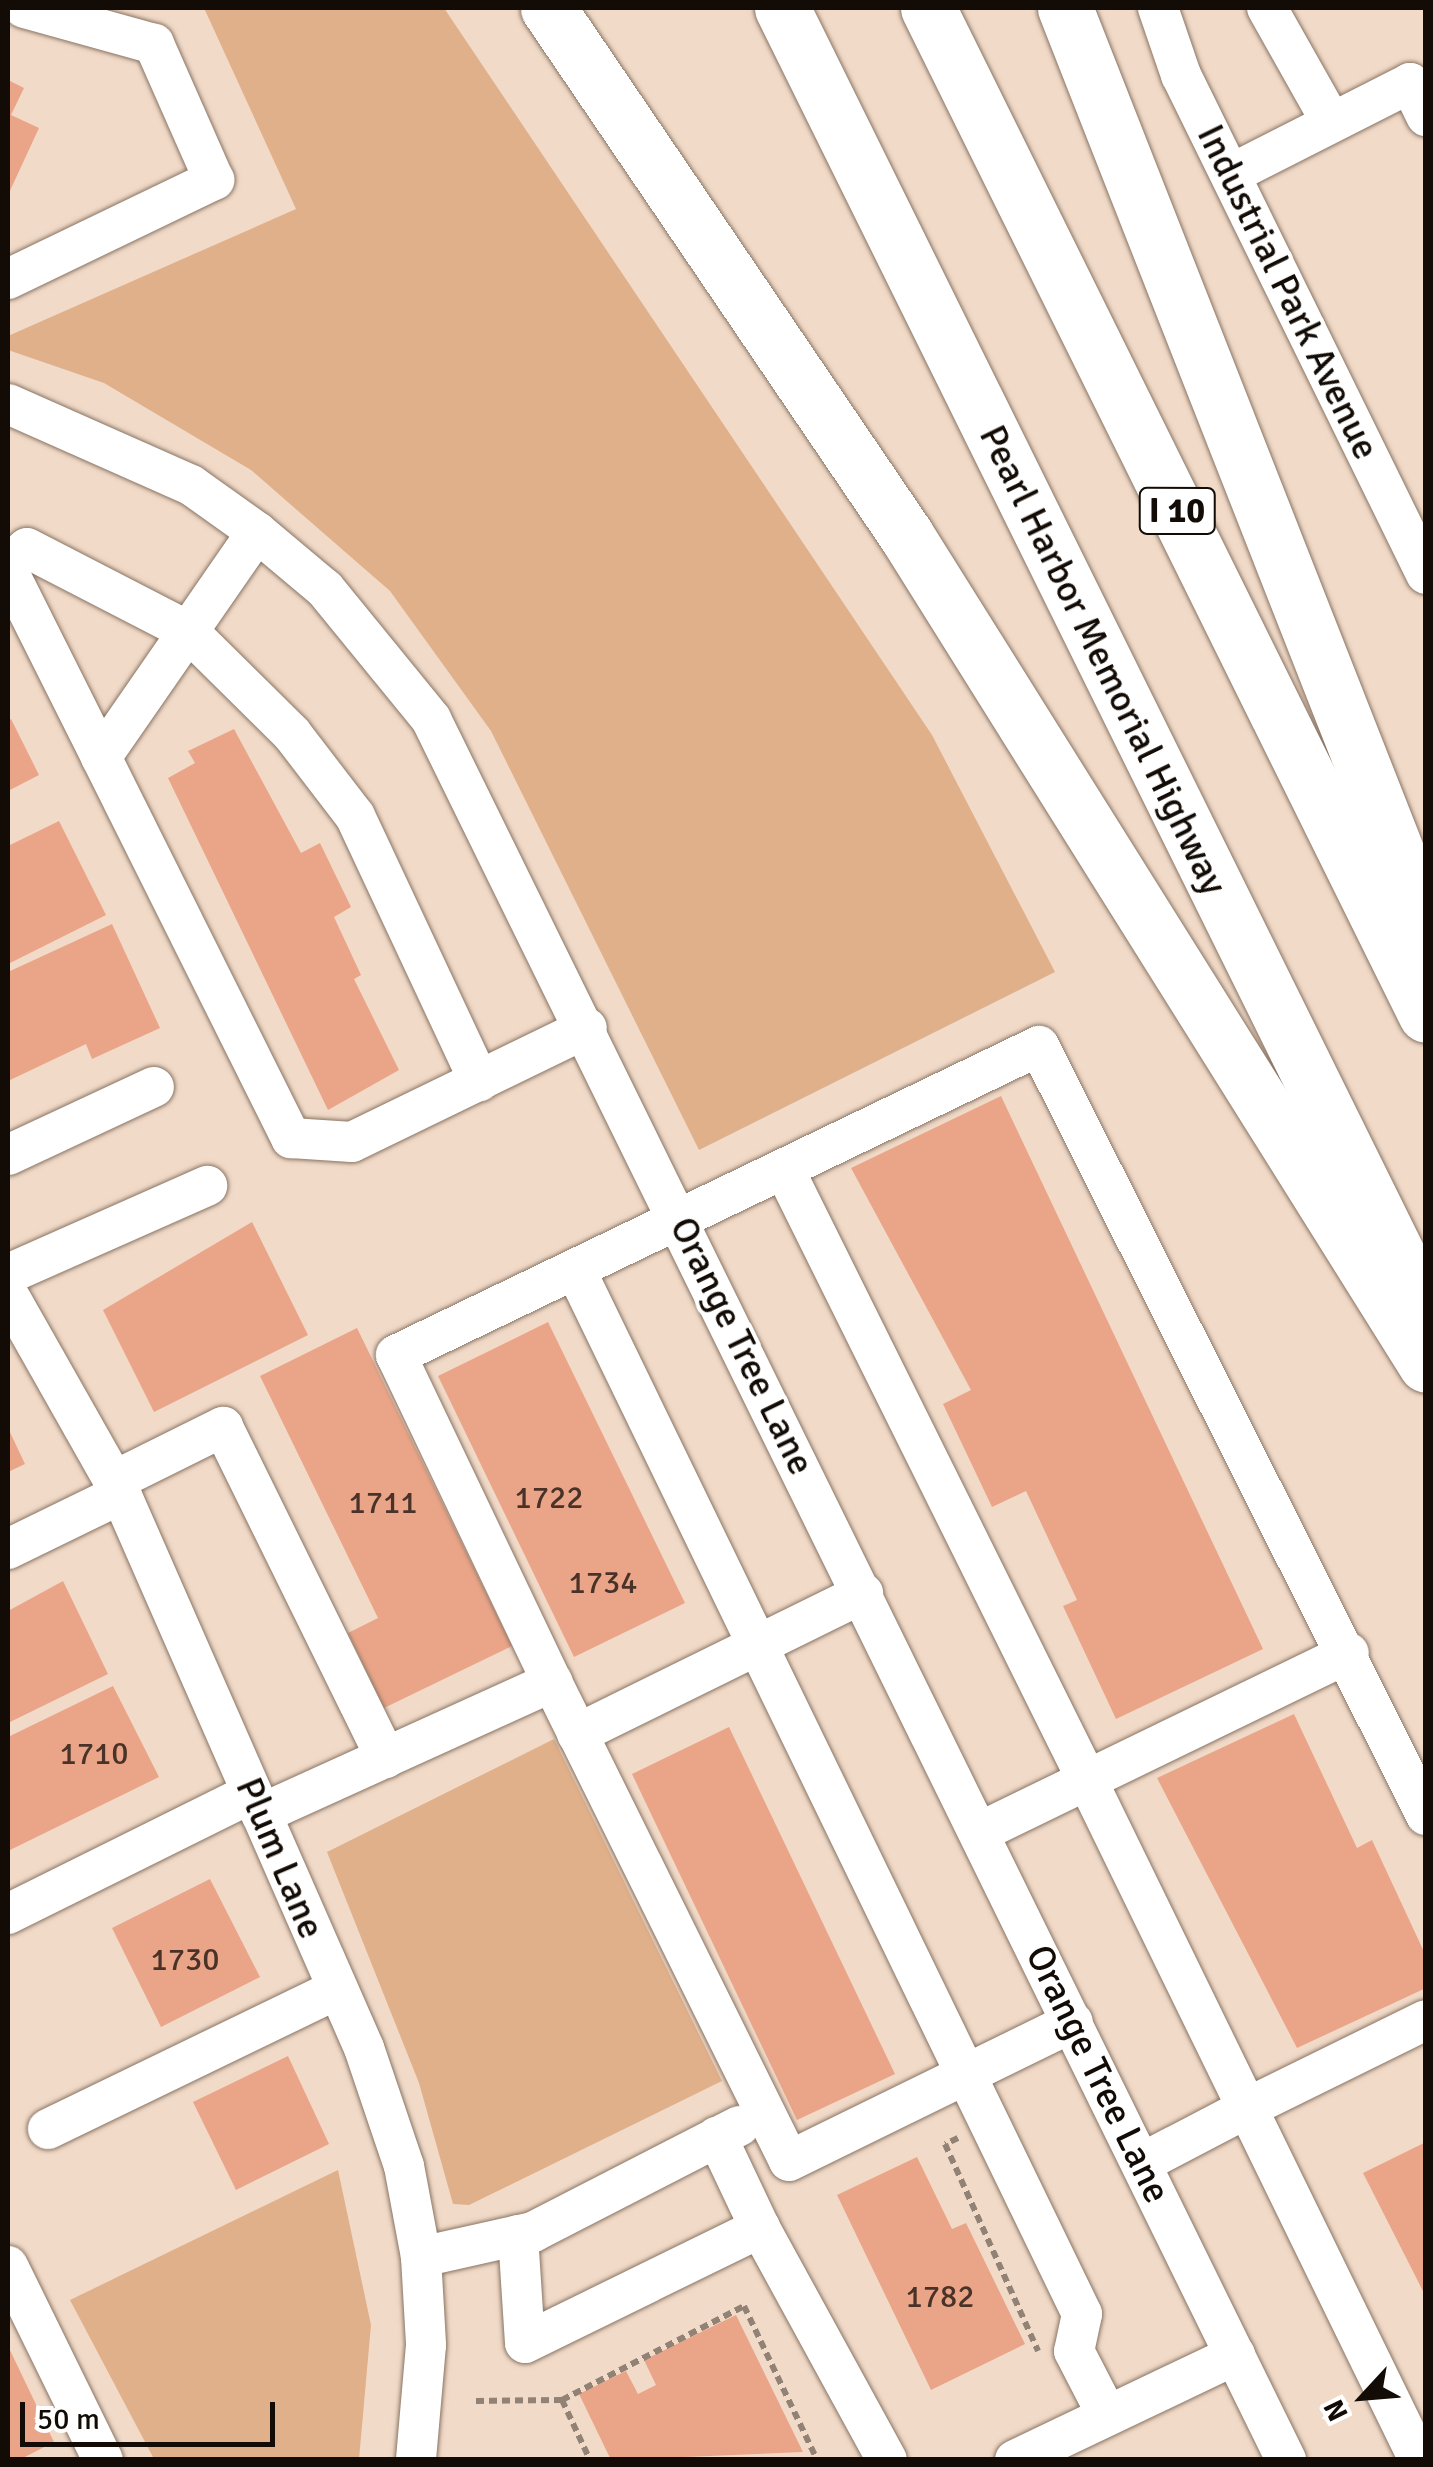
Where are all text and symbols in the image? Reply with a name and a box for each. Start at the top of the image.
street label: Industrial Park Avenue [1187,117,1389,467]
street label: Pearl Harbor Memorial Highway [969,418,1237,902]
road number: I 10 [1137,481,1217,541]
street label: Orange Tree Lane [660,1210,824,1482]
house number: 1722 [514,1479,584,1517]
house number: 1711 [348,1484,418,1522]
house number: 1734 [568,1564,638,1602]
house number: 1710 [59,1735,129,1773]
street label: Plum Lane [226,1771,334,1945]
street label: Orange Tree Lane [1016,1938,1180,2210]
house number: 1730 [150,1941,220,1979]
house number: 1782 [905,2278,975,2316]
north arrow [1313,2347,1413,2447]
scale bar [25,2382,280,2444]
text: N [1316,2394,1356,2426]
text: 50 m [37,2401,100,2438]

